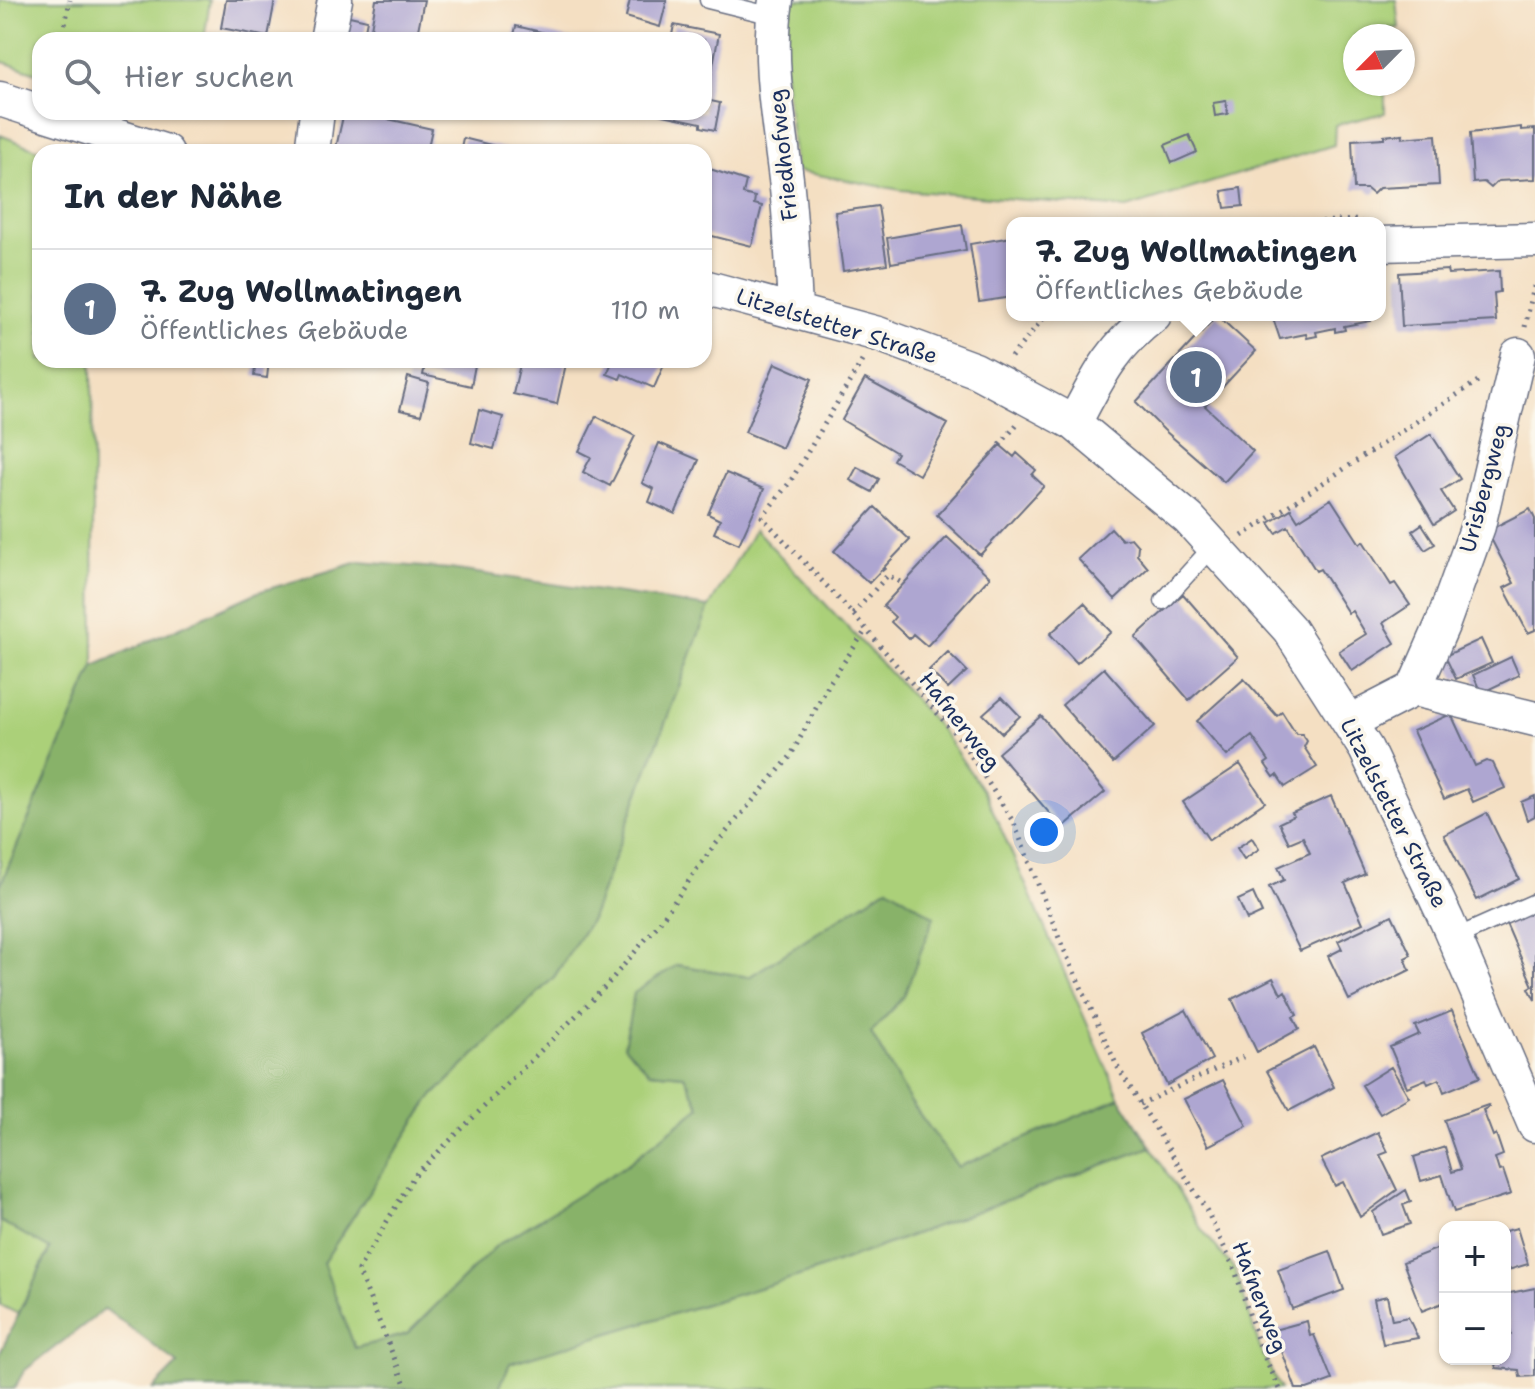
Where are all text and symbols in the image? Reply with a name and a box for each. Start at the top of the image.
north arrow [1343,24,1415,96]
search box [32,32,712,120]
icon: search [60,54,104,98]
text: Hier suchen [124,56,294,97]
street label: Friedhofweg [762,88,804,222]
text: In der Nähe [64,173,283,219]
popup [1006,217,1386,321]
text: 7. Zug Wollmatingen [1035,231,1357,272]
text: 7. Zug Wollmatingen [140,271,462,312]
text: Öffentliches Gebäude [1035,272,1304,307]
street label: Litzelstetter Straße [733,282,941,370]
text: 1 [84,292,96,327]
text: 110 m [610,292,680,327]
text: Öffentliches Gebäude [140,312,409,347]
pin: 1 [1170,347,1222,407]
street label: Urisbergweg [1453,420,1515,556]
street label: Hafnerweg [913,666,1007,776]
street label: Litzelstetter Straße [1334,713,1454,913]
your location [1024,812,1064,852]
map controls [1439,1221,1511,1365]
button: + [1439,1221,1511,1293]
street label: Hafnerweg [1226,1237,1294,1357]
button: − [1439,1293,1511,1365]

